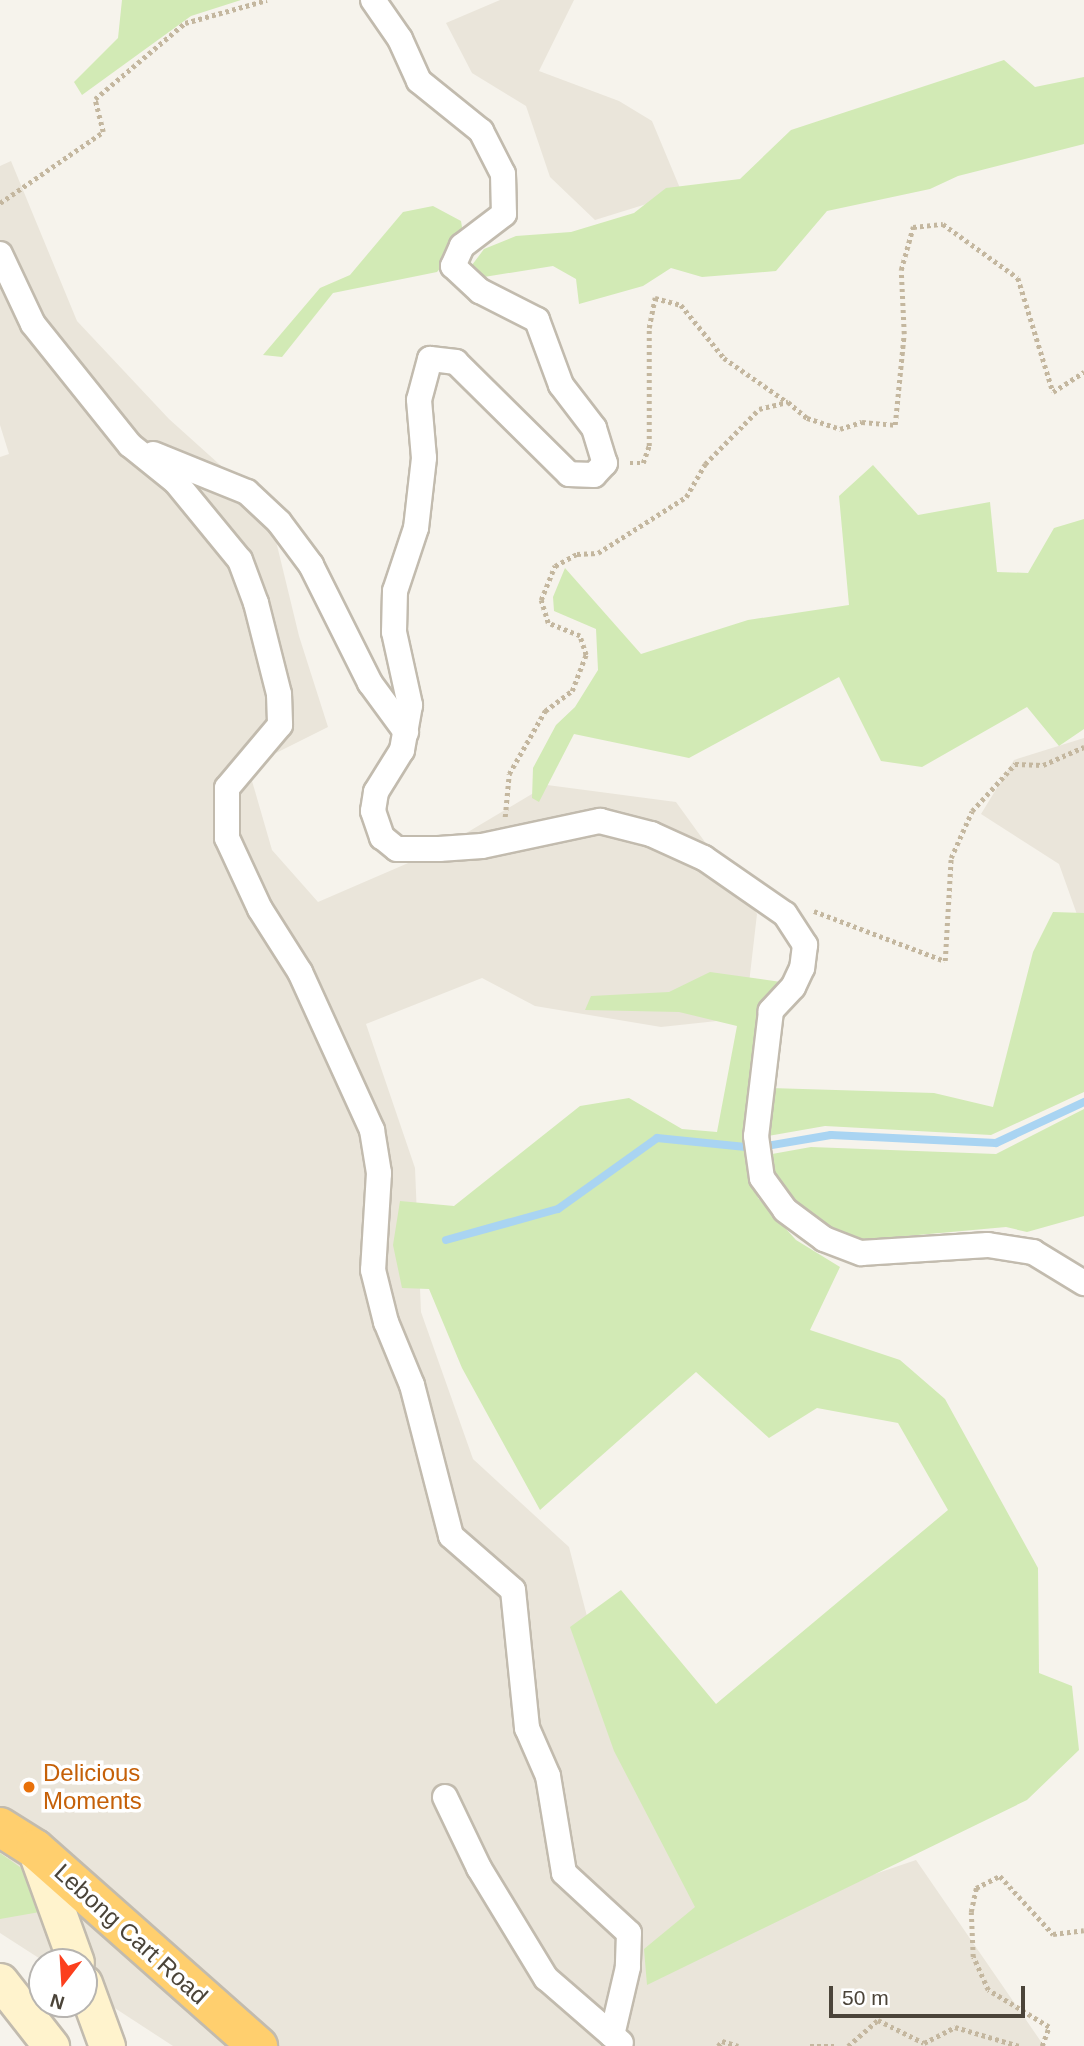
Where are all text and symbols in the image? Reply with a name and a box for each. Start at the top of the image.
place label: Delicious Moments [43,1759,142,1815]
marker: Delicious Moments [21,1779,37,1795]
street label: Lebong Cart Road [48,1858,214,2010]
north arrow [28,1948,98,2018]
scale bar [832,1972,1028,2016]
text: 50 m [842,1986,889,2009]
text: N [48,1990,67,2014]

